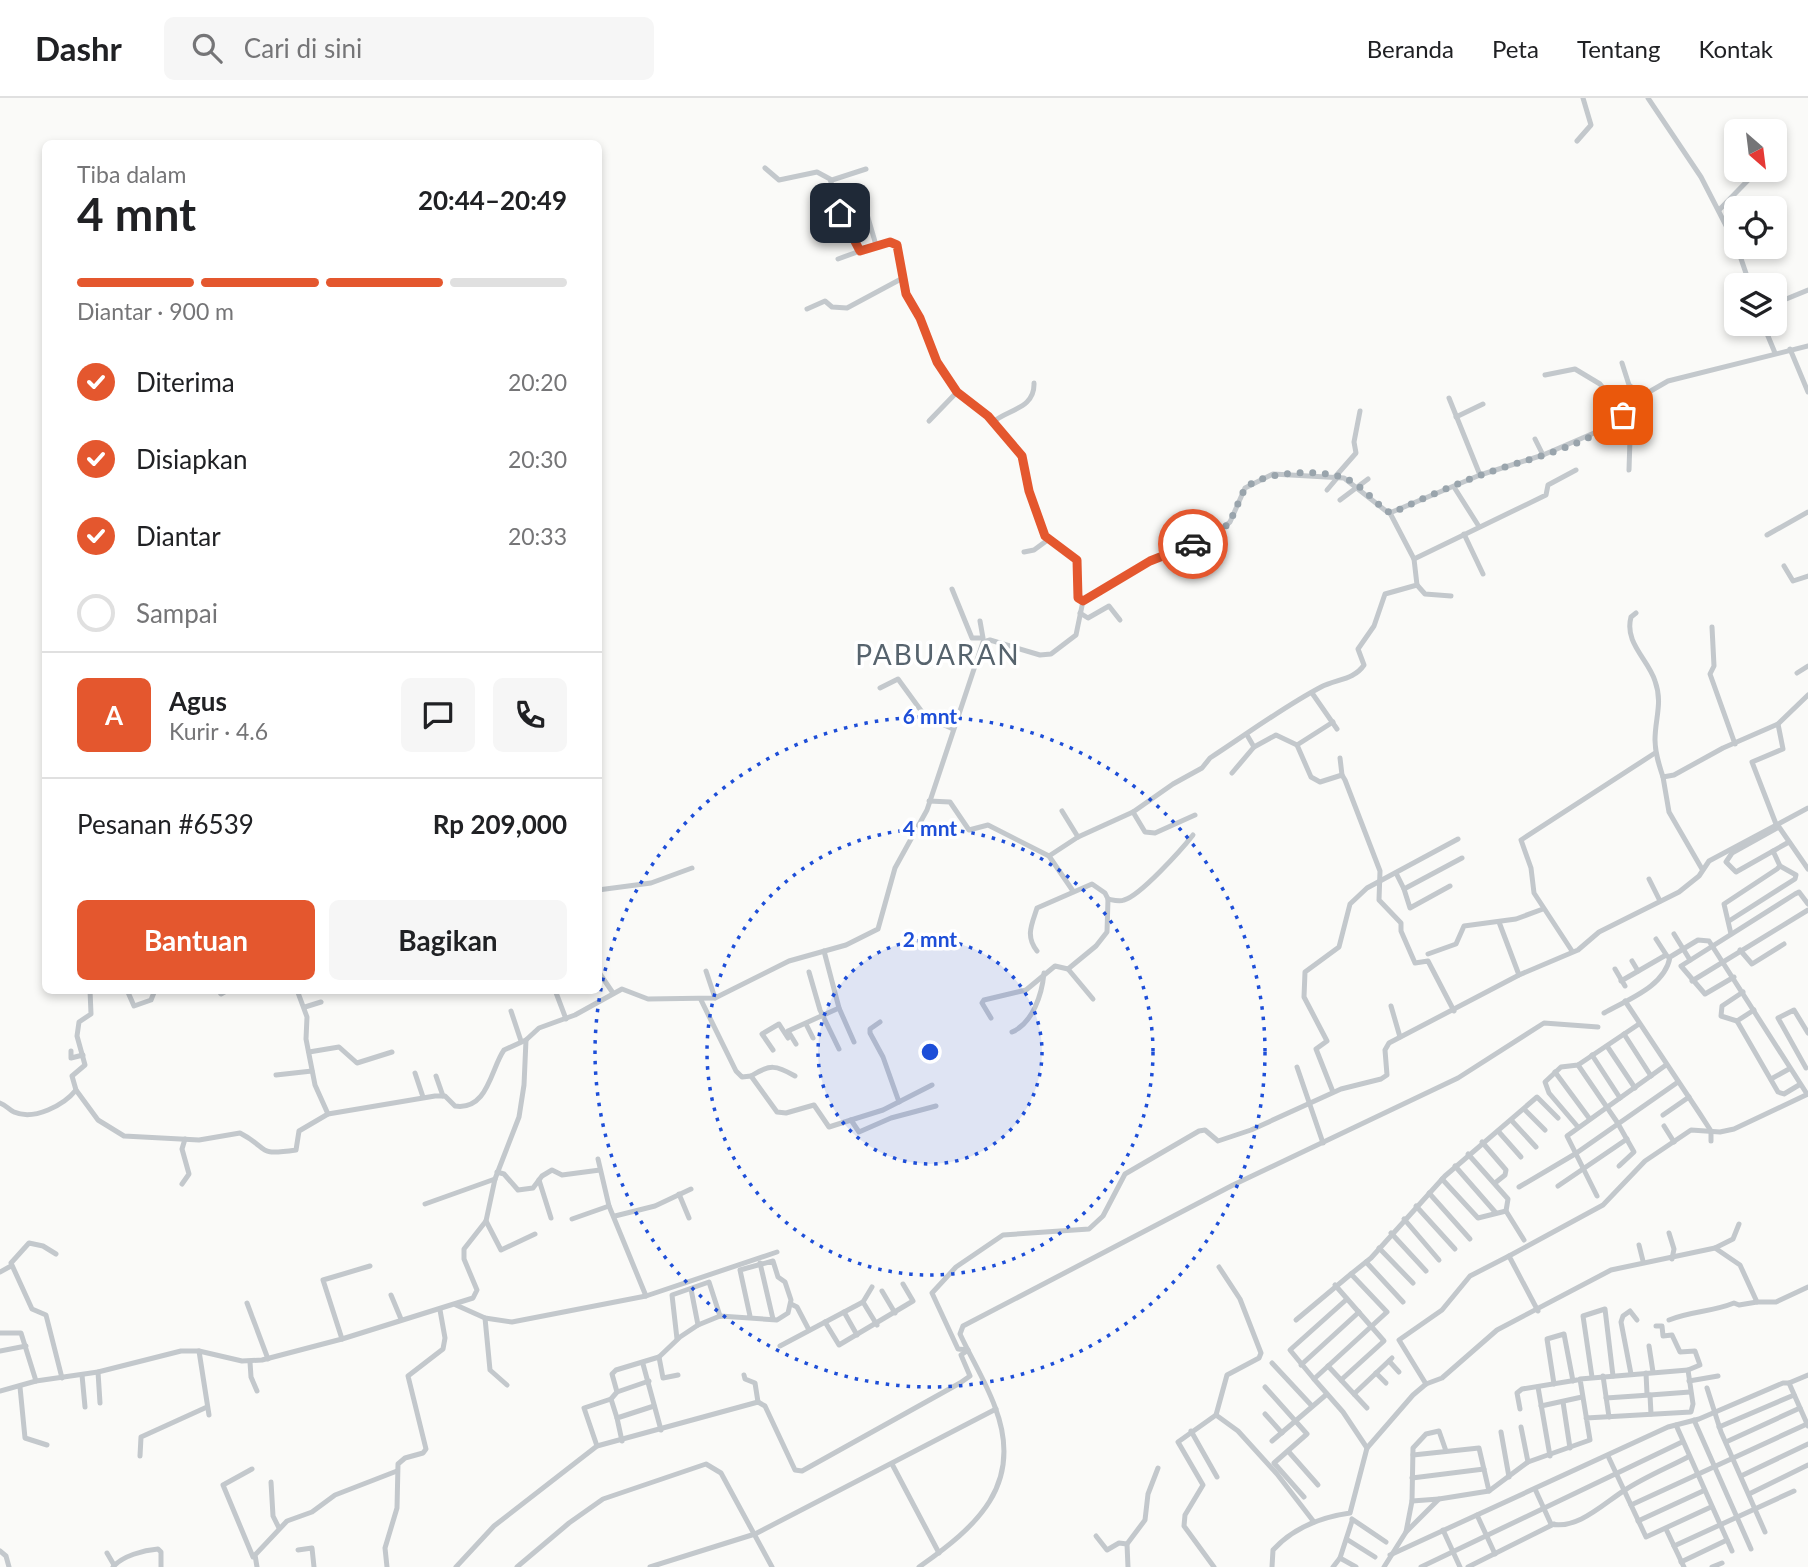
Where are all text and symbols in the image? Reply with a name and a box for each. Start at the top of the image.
search box [164,17,654,80]
text: Dashr [35,28,122,68]
icon: search [188,29,226,67]
text: Cari di sini [244,32,362,64]
text: Beranda [1367,34,1454,63]
text: Peta [1492,34,1539,63]
text: Tentang [1577,34,1660,63]
text: Kontak [1698,34,1773,63]
north arrow [1724,119,1787,182]
map controls [1724,119,1787,336]
text: Tiba dalam [77,160,186,188]
pin [810,183,870,243]
text: 20:44–20:49 [418,184,567,216]
text: 4 mnt [77,186,196,241]
icon: home [821,194,859,232]
button: locate [1724,196,1787,259]
button: layers [1724,273,1787,336]
text: Diantar · 900 m [77,297,234,325]
icon: check [77,363,115,401]
text: Diterima [136,366,235,398]
text: 20:20 [508,368,567,396]
pin [1593,385,1653,445]
icon: bag [1604,396,1642,434]
icon: check [77,440,115,478]
text: Disiapkan [136,443,247,475]
text: 20:30 [508,445,567,473]
courier [1158,509,1228,579]
icon: check [77,517,115,555]
text: Diantar [136,520,221,552]
text: 20:33 [508,522,567,550]
icon: car [1174,525,1212,563]
text: Sampai [136,597,218,629]
district label: PABUARAN [855,637,1021,671]
button: chat [401,678,475,752]
button: phone [493,678,567,752]
text: Agus [169,685,227,717]
text: A [105,699,123,731]
text: 6 mnt [903,703,957,728]
text: Kurir · 4.6 [169,717,268,745]
text: Pesanan #6539 [77,808,254,840]
text: Rp 209,000 [433,808,567,840]
text: 4 mnt [903,815,957,840]
button: Bantuan [77,900,315,980]
button: Bagikan [329,900,567,980]
text: 2 mnt [903,926,957,951]
centre of rings [918,1040,942,1064]

